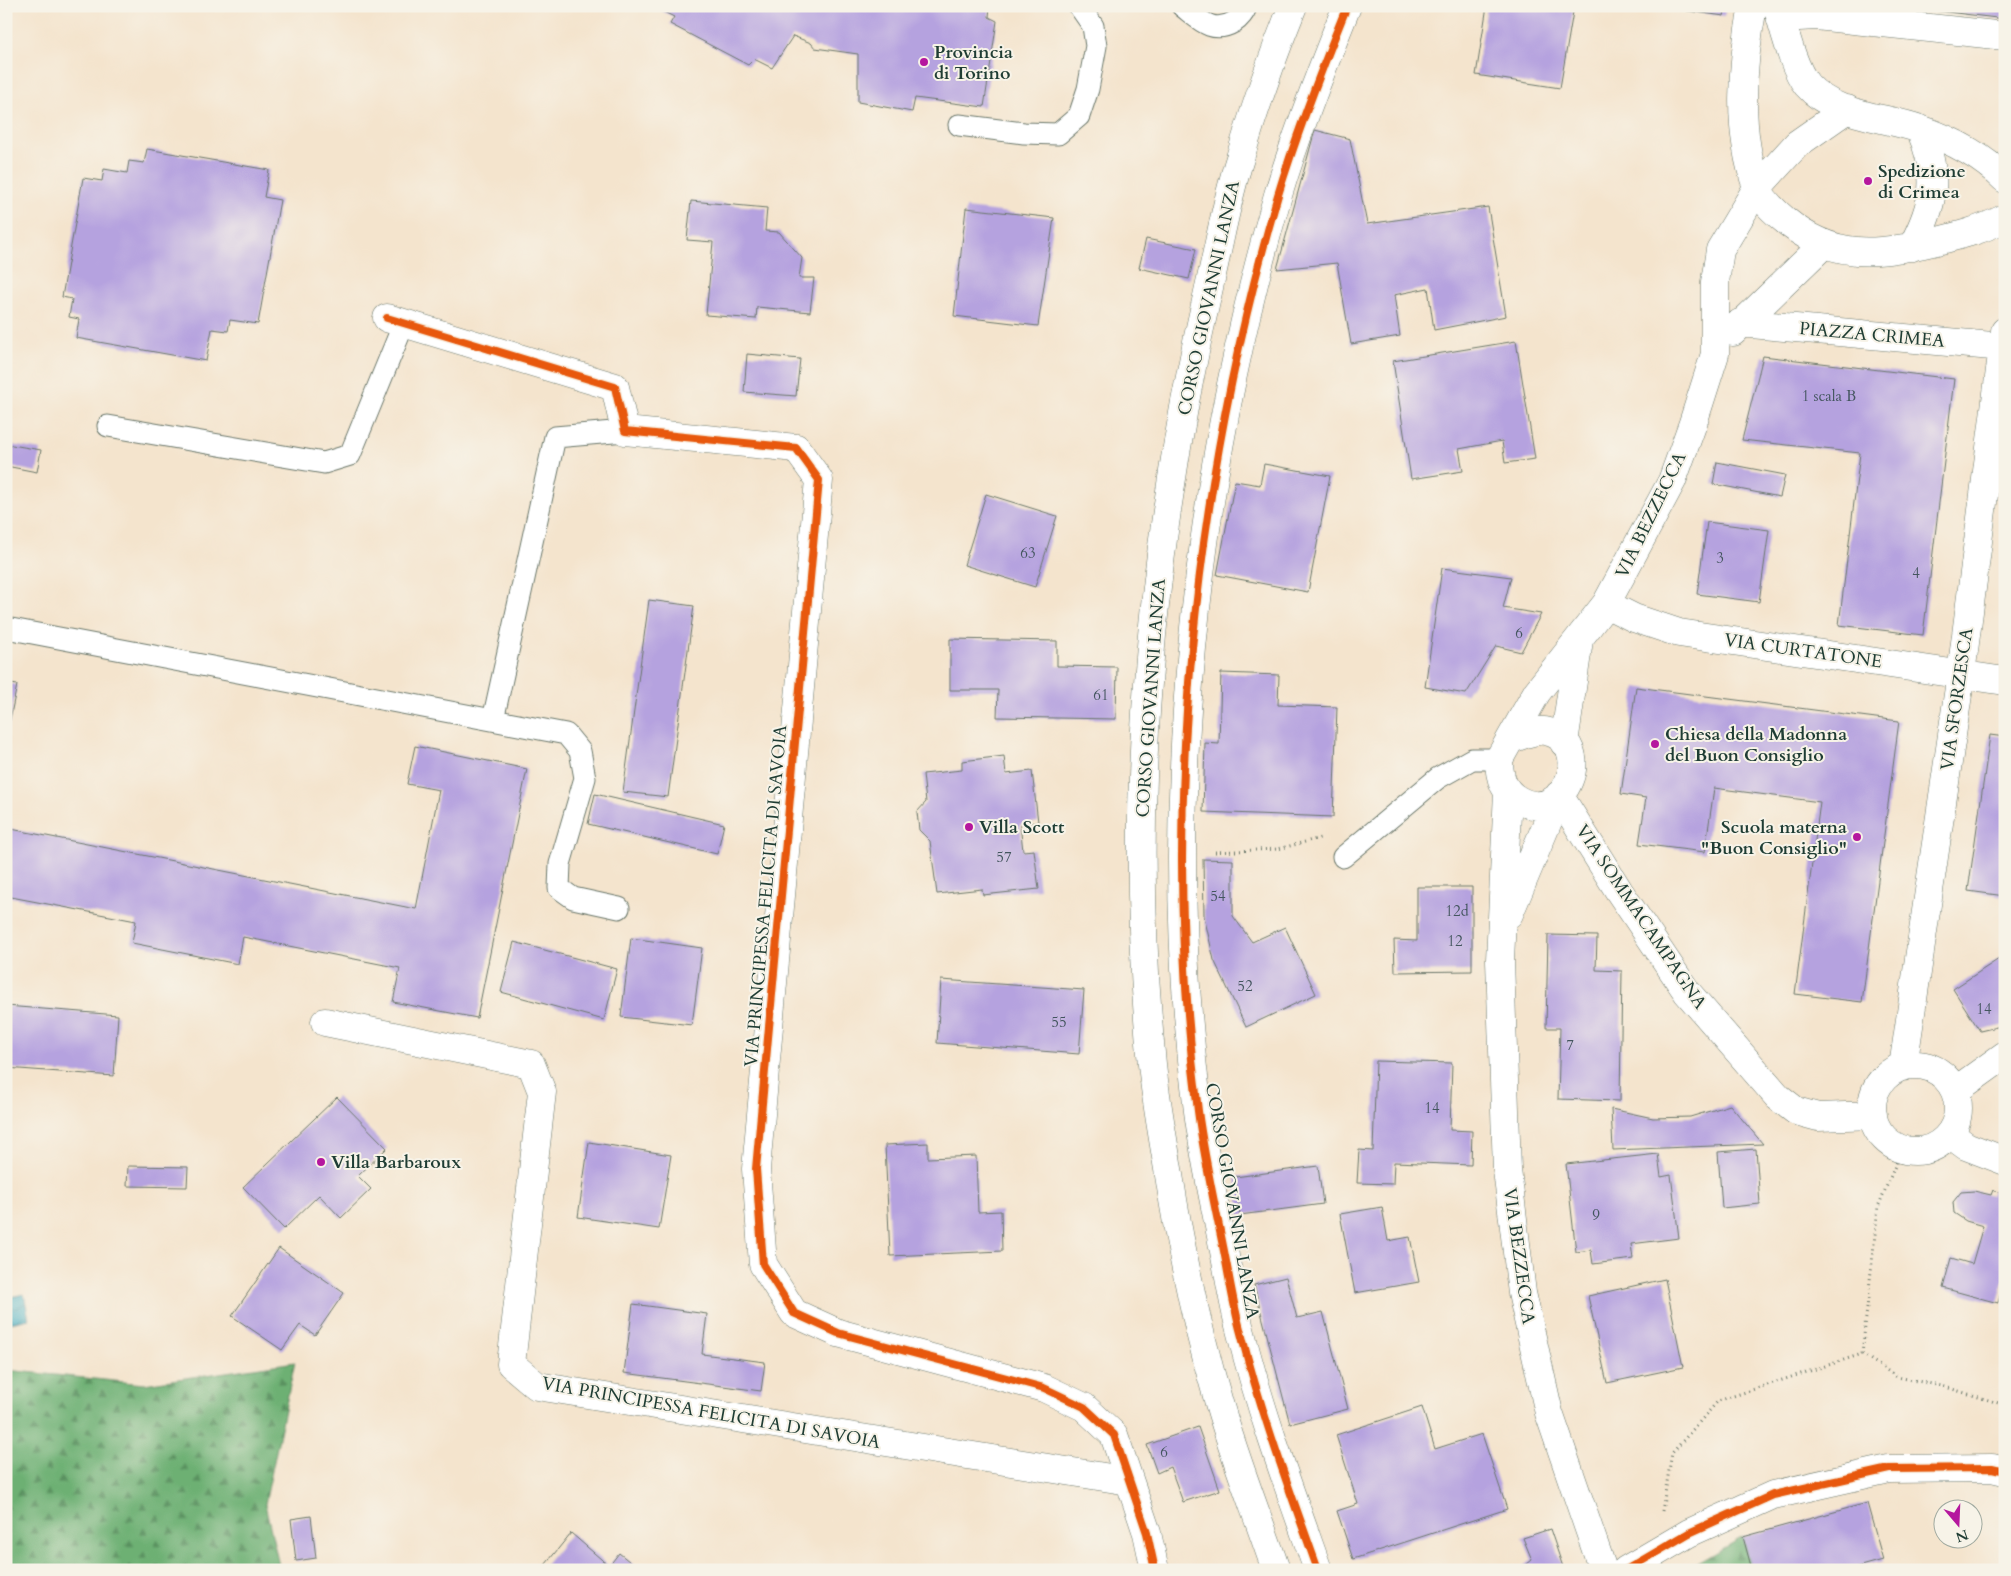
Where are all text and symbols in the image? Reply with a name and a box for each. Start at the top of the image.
place label: Provincia di Torino [934,40,1013,86]
marker: Provincia di Torino [918,56,930,68]
place label: Spedizione di Crimea [1878,159,1966,205]
marker: Spedizione di Crimea [1862,175,1874,187]
street label: CORSO GIOVANNI LANZA [1172,178,1246,418]
street label: PIAZZA CRIMEA [1798,316,1946,354]
house number: 1 scala B [1802,386,1856,406]
street label: VIA BEZZECCA [1610,448,1692,582]
house number: 63 [1020,543,1036,563]
house number: 3 [1716,548,1724,568]
house number: 4 [1912,563,1920,583]
street label: CORSO GIOVANNI LANZA [1130,577,1172,818]
house number: 6 [1515,623,1523,643]
street label: VIA SFORZESCA [1935,626,1979,772]
street label: VIA CURTATONE [1722,628,1884,674]
house number: 61 [1093,685,1109,705]
place label: Chiesa della Madonna del Buon Consiglio [1665,722,1847,768]
street label: VIA PRINCIPESSA FELICITA DI SAVOIA [739,724,793,1068]
marker: Chiesa della Madonna del Buon Consiglio [1649,738,1661,750]
place label: Villa Scott [979,815,1065,840]
place label: Scuola materna "Buon Consiglio" [1701,815,1847,861]
street label: VIA SOMMACAMPAGNA [1570,820,1712,1014]
marker: Villa Scott [963,821,975,833]
marker: Scuola materna "Buon Consiglio" [1851,831,1863,843]
house number: 57 [996,847,1012,867]
house number: 54 [1210,886,1226,906]
house number: 12d [1445,901,1469,921]
house number: 12 [1447,931,1463,951]
house number: 52 [1237,976,1253,996]
house number: 14 [1976,999,1992,1019]
house number: 55 [1051,1012,1067,1032]
house number: 7 [1566,1035,1574,1055]
street label: CORSO GIOVANNI LANZA [1199,1081,1265,1321]
house number: 14 [1424,1098,1440,1118]
place label: Villa Barbaroux [331,1150,461,1175]
marker: Villa Barbaroux [315,1156,327,1168]
street label: VIA BEZZECCA [1497,1186,1541,1326]
house number: 9 [1592,1205,1600,1225]
street label: VIA PRINCIPESSA FELICITA DI SAVOIA [540,1371,882,1455]
house number: 6 [1160,1442,1168,1462]
north arrow [1934,1498,1984,1548]
text: N [1953,1525,1971,1547]

